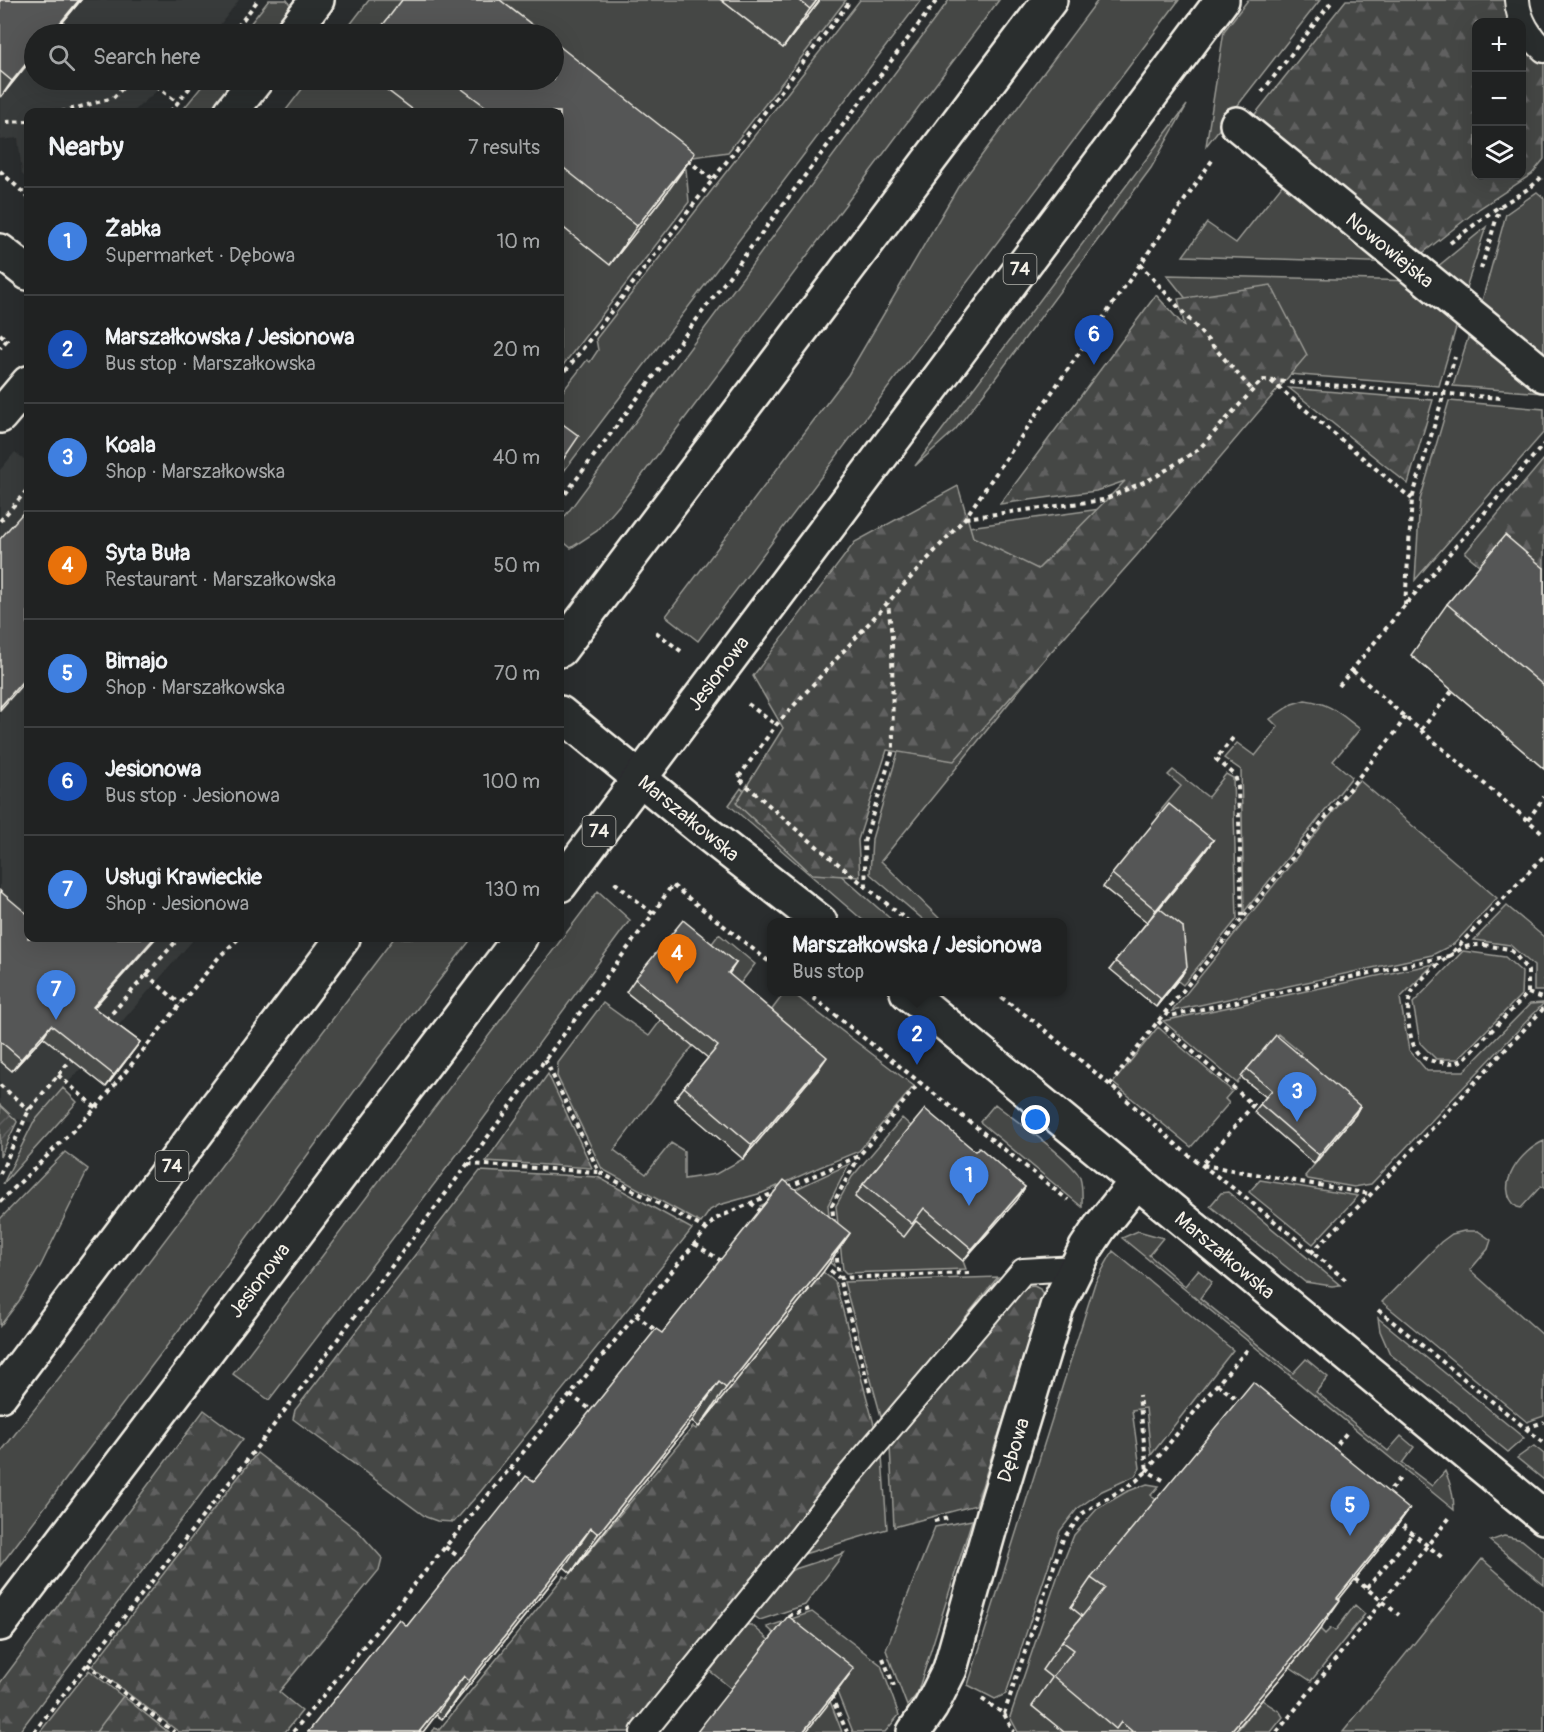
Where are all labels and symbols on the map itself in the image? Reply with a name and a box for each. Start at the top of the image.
street label: Nowowiejska [1341,207,1439,294]
road number: 74 [1004,254,1036,284]
pin: 6 [1074,316,1114,365]
street label: Jesionowa [682,631,755,716]
street label: Marszałkowska [633,770,745,867]
road number: 74 [582,816,616,846]
pin: 4 [658,934,696,984]
pin: 7 [36,970,76,1020]
pin: 2 [898,1016,936,1065]
pin: 3 [1278,1072,1316,1122]
your location [1021,1105,1050,1134]
road number: 74 [156,1151,188,1181]
pin: 1 [950,1156,988,1206]
street label: Marszałkowska [1169,1206,1280,1305]
street label: Jesionowa [223,1238,296,1323]
street label: Dębowa [992,1415,1035,1486]
pin: 5 [1330,1486,1370,1536]

